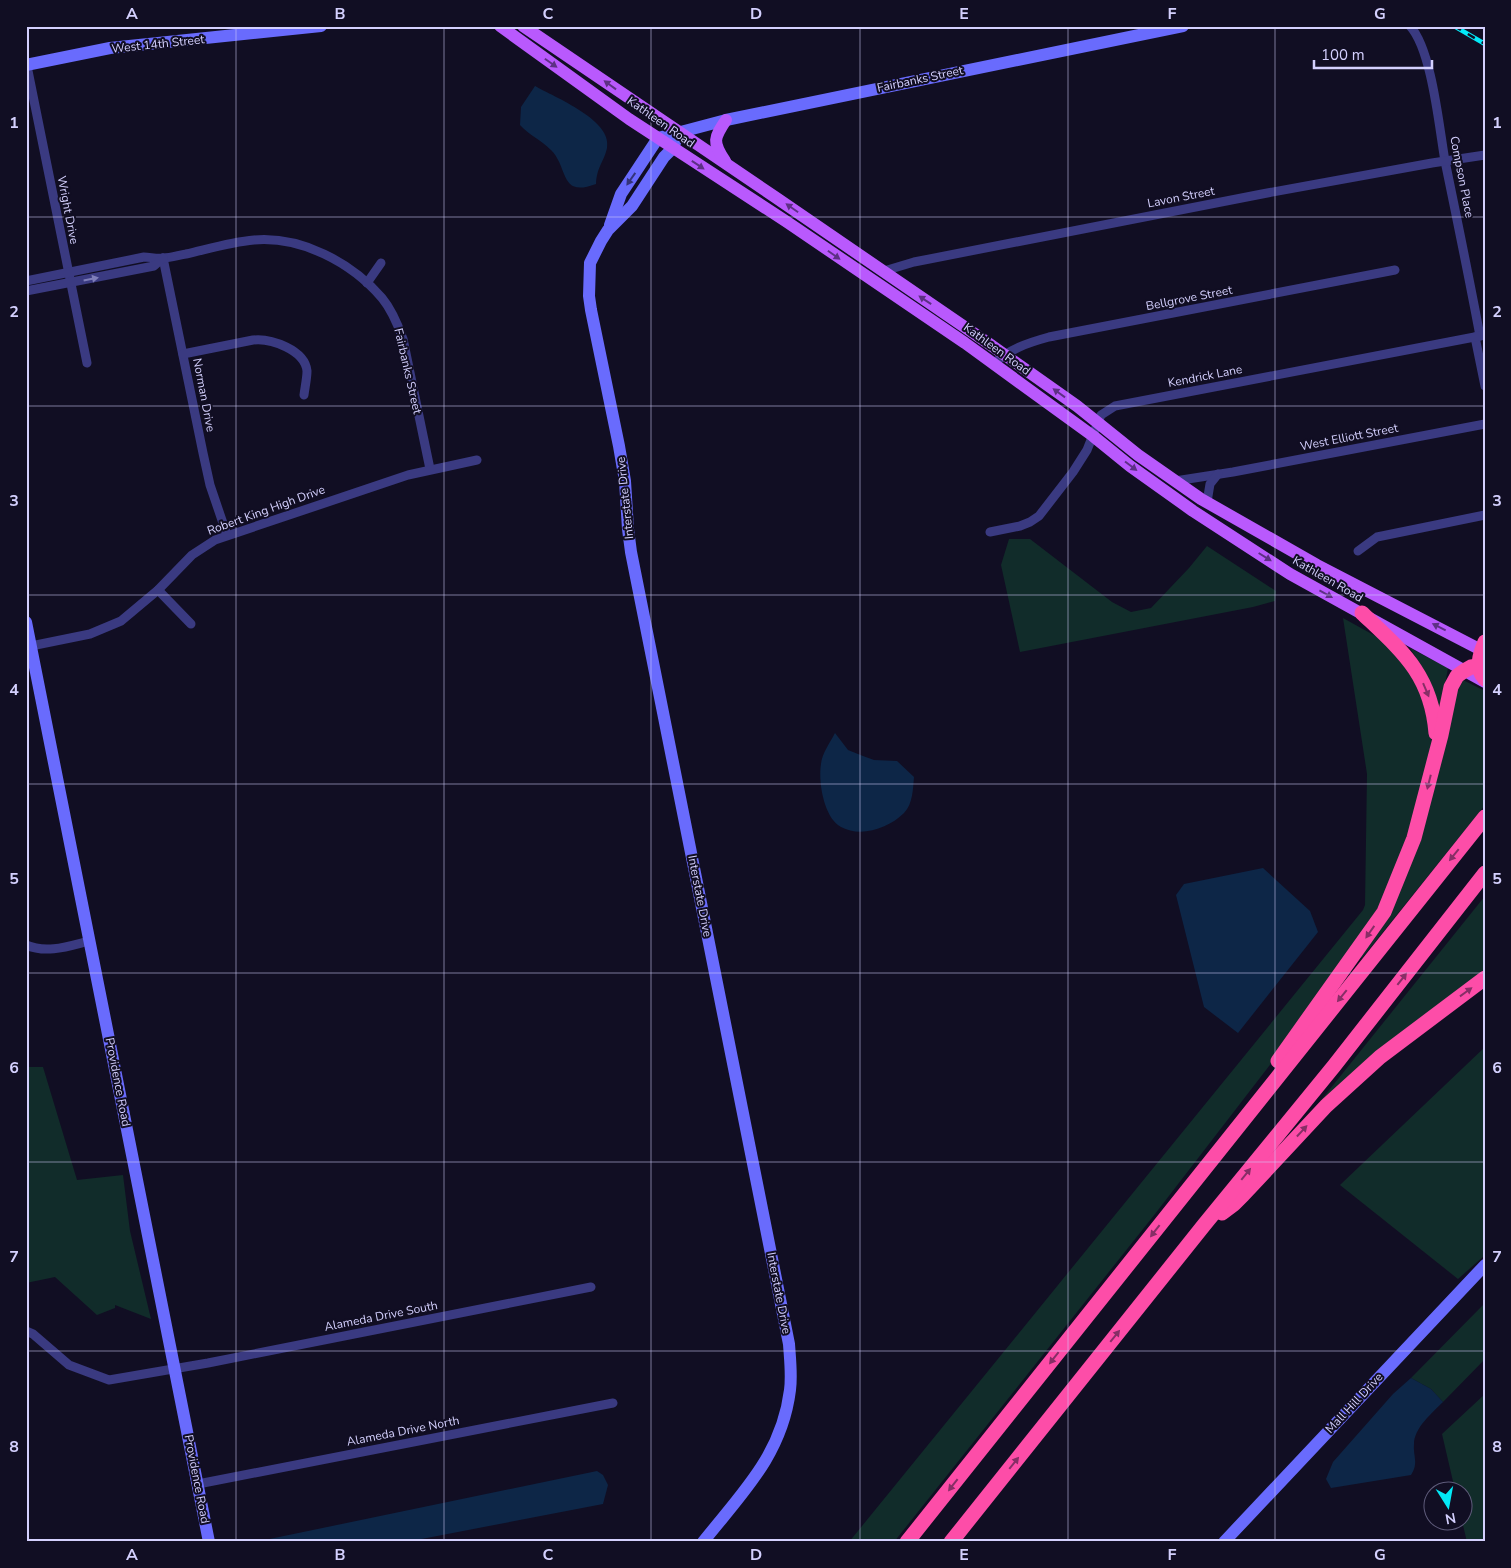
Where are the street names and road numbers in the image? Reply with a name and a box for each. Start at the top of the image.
street label: West 14th Street [111,31,206,57]
street label: Fairbanks Street [876,62,965,96]
street label: Kathleen Road [624,93,698,151]
street label: Compson Place [1446,135,1478,219]
street label: Wright Drive [54,175,82,245]
street label: Lavon Street [1146,182,1217,211]
street label: Bellgrove Street [1144,282,1234,314]
street label: Kathleen Road [960,319,1034,379]
street label: Fairbanks Street [390,327,426,416]
street label: Norman Drive [189,357,219,433]
street label: Kendrick Lane [1166,361,1244,391]
street label: West Elliott Street [1299,420,1400,454]
street label: Interstate Drive [613,456,637,540]
street label: Robert King High Drive [205,481,327,539]
street label: Kathleen Road [1290,552,1366,606]
street label: Interstate Drive [684,854,716,938]
street label: Providence Road [102,1036,134,1128]
street label: Interstate Drive [763,1251,795,1335]
street label: Alameda Drive South [323,1297,439,1335]
street label: Mall Hill Drive [1322,1369,1386,1437]
street label: Alameda Drive North [345,1412,461,1450]
street label: Providence Road [181,1433,213,1525]

